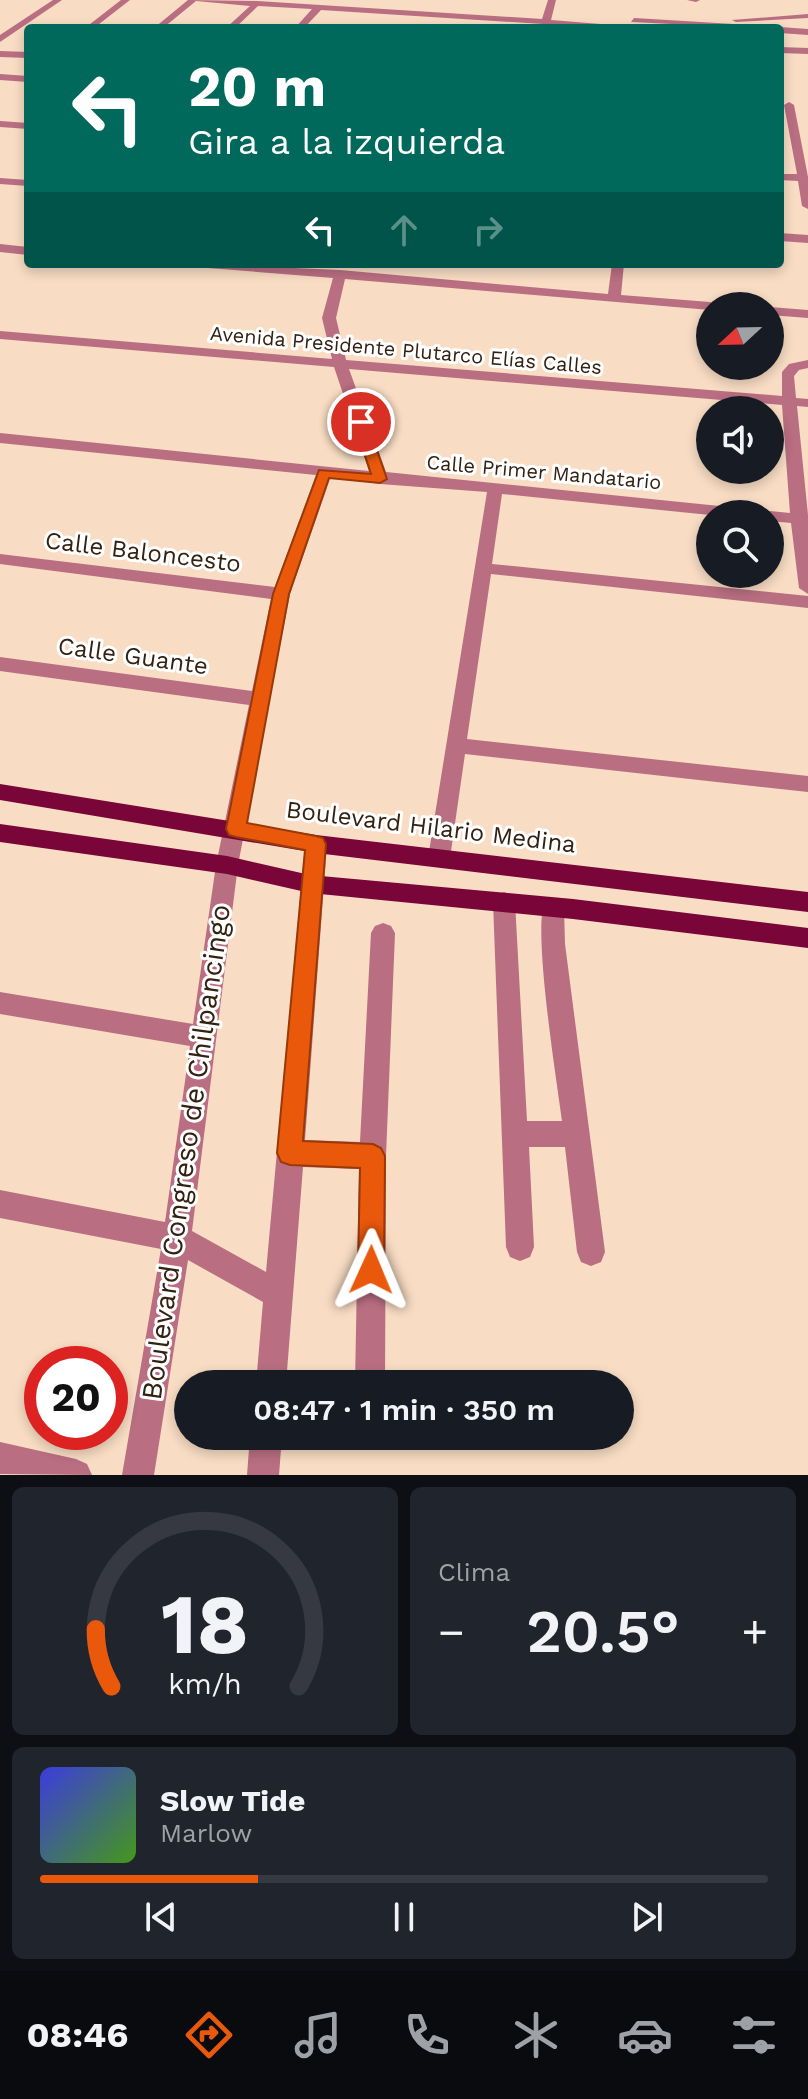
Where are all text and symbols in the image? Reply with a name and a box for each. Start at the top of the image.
text: 20 m [188,54,326,120]
icon: left [56,56,160,160]
text: Gira a la izquierda [188,121,505,163]
icon: left [298,208,342,252]
icon: ahead [382,208,426,252]
icon: right [466,208,510,252]
north arrow [696,292,784,380]
map controls [696,292,784,588]
street label: Avenida Presidente Plutarco Elías Calles [209,321,603,379]
pin [327,388,395,456]
button: sound [696,396,784,484]
icon: arrive [339,400,383,444]
street label: Calle Primer Mandatario [426,450,662,494]
button: search [696,500,784,588]
street label: Calle Baloncesto [44,526,242,578]
street label: Calle Guante [56,632,210,680]
street label: Boulevard Hilario Medina [284,795,578,859]
street label: Boulevard Congreso de Chilpancingo [135,902,237,1402]
position arrow [329,1228,413,1312]
speed limit sign: 20 [24,1346,128,1450]
text: 08:47 · 1 min · 350 m [253,1392,555,1427]
text: Clima [438,1557,510,1587]
text: 18 [161,1576,249,1673]
text: 20.5° [526,1596,680,1667]
text: − [438,1606,465,1658]
text: + [741,1606,768,1658]
text: km/h [168,1667,242,1701]
text: Slow Tide [160,1783,305,1818]
text: Marlow [160,1818,252,1848]
icon: previous [139,1895,183,1939]
icon: pause [382,1895,426,1939]
icon: next [625,1895,669,1939]
icon: directions [181,2007,237,2063]
icon: music [290,2007,346,2063]
icon: phone [399,2007,455,2063]
icon: climate [508,2007,564,2063]
icon: car [617,2007,673,2063]
icon: filters [726,2007,782,2063]
text: 08:46 [26,2014,128,2056]

